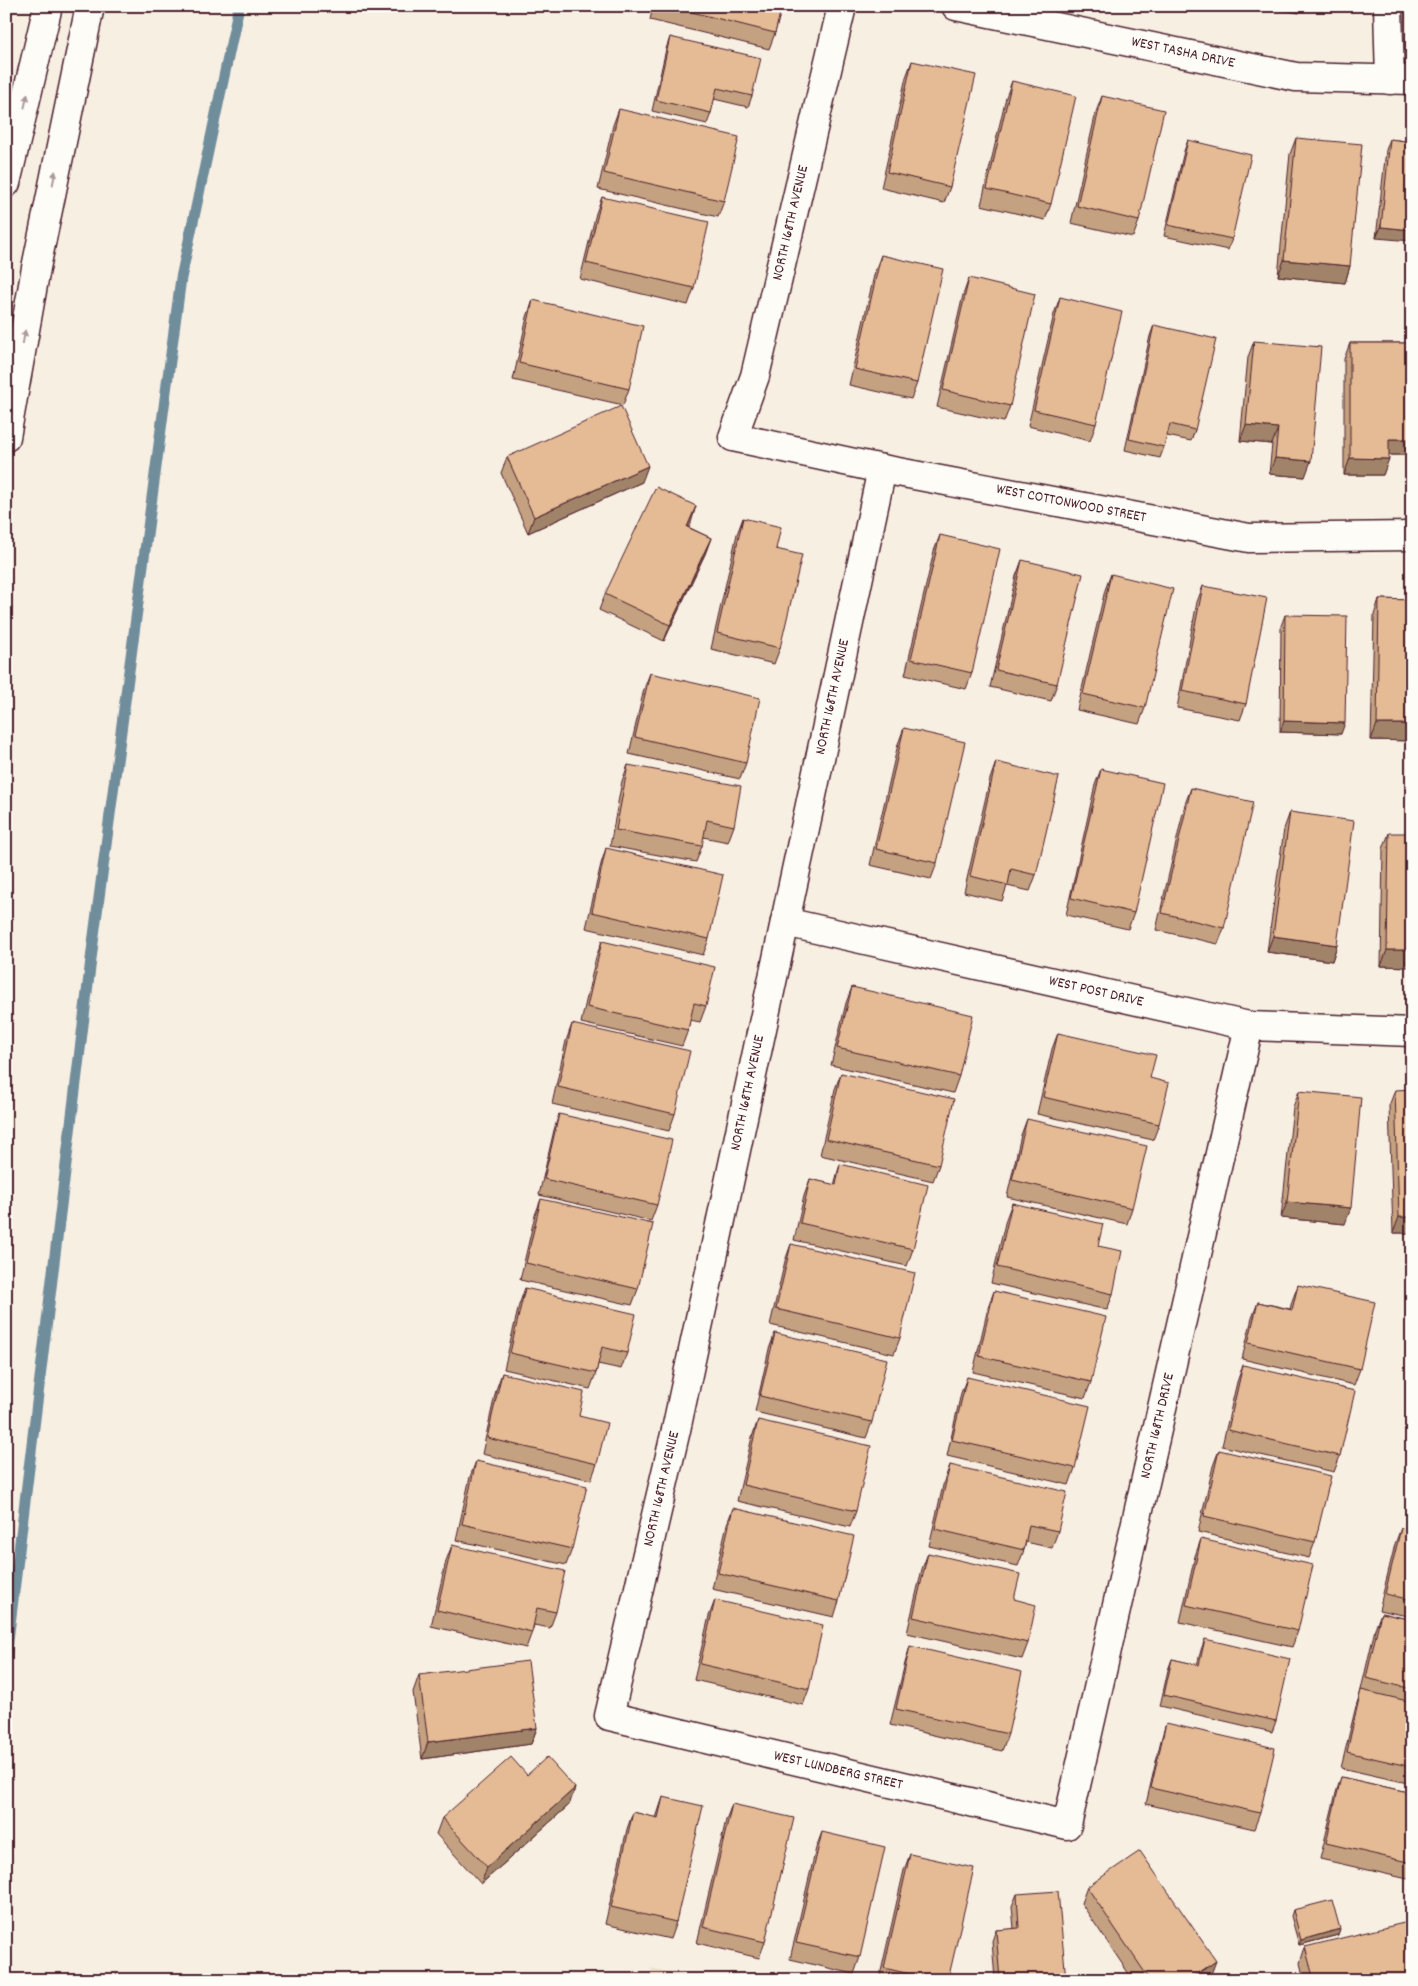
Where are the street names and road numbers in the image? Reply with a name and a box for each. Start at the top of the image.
street label: WEST TASHA DRIVE [1129,31,1237,75]
street label: NORTH 168TH AVENUE [767,163,815,283]
street label: WEST COTTONWOOD STREET [994,479,1148,529]
street label: NORTH 168TH AVENUE [810,637,856,757]
street label: WEST POST DRIVE [1046,970,1146,1014]
street label: NORTH 168TH AVENUE [725,1033,771,1153]
street label: NORTH 168TH DRIVE [1135,1371,1181,1481]
street label: NORTH 168TH AVENUE [638,1429,686,1549]
street label: WEST LUNDBERG STREET [771,1745,905,1797]

